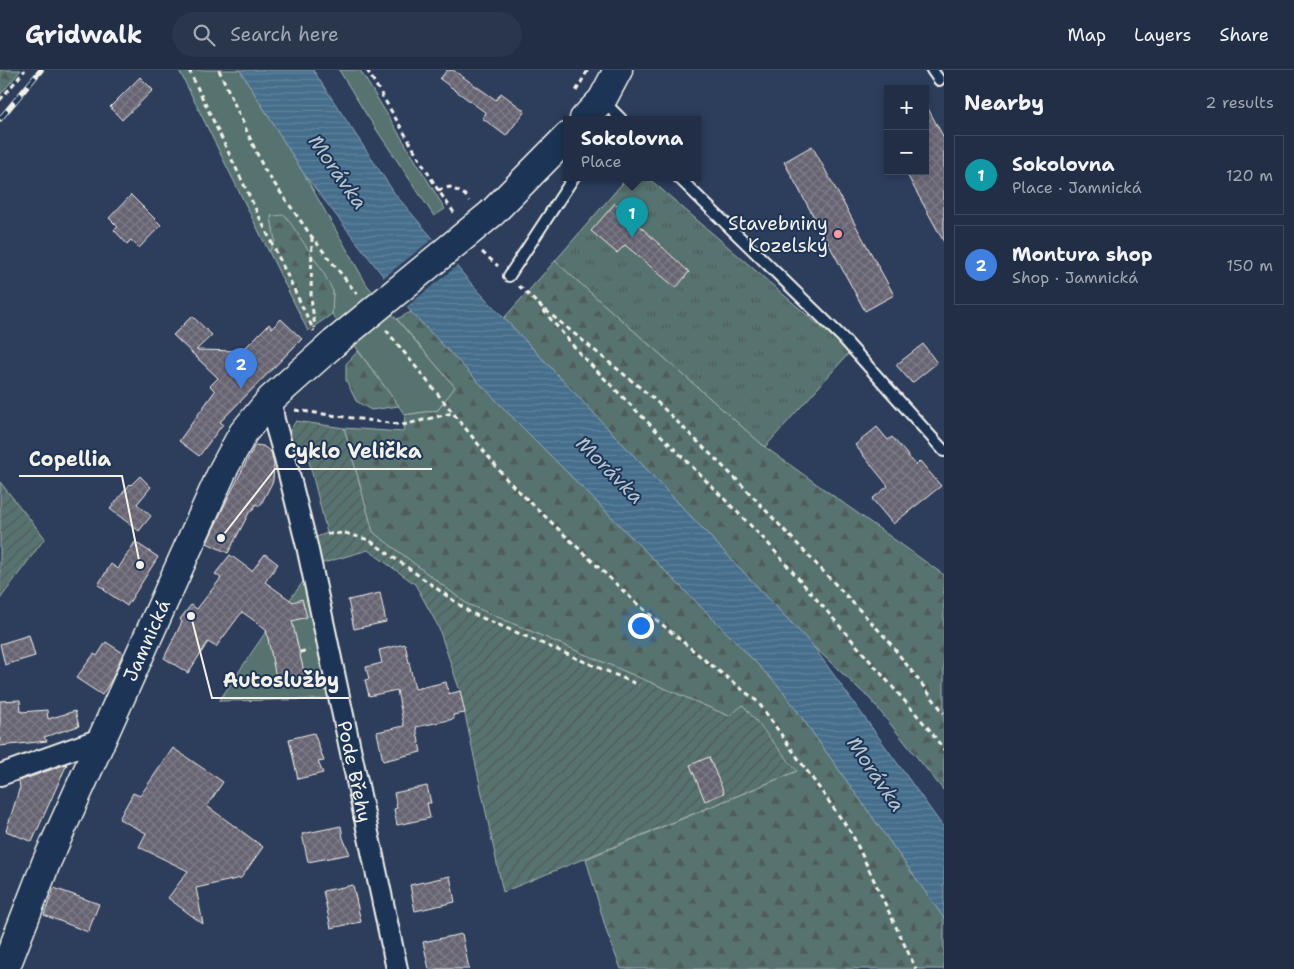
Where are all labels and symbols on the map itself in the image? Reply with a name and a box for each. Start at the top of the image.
water label: Morávka [303,130,373,214]
pin: 1 [616,197,648,238]
place label: Stavebniny Kozelský [728,211,828,258]
marker: Stavebniny Kozelský [832,228,844,240]
pin: 2 [225,348,257,389]
water label: Morávka [571,431,649,509]
callout: Cyklo Velička [275,434,432,469]
text: Cyklo Velička [284,438,422,464]
callout: Copellia [19,441,122,476]
text: Copellia [29,446,111,472]
street label: Jamnická [117,595,176,685]
your location [628,613,654,639]
callout: Autoslužby [212,663,349,698]
text: Autoslužby [223,667,339,693]
street label: Pode Břehy [332,719,377,825]
water label: Morávka [841,731,911,817]

